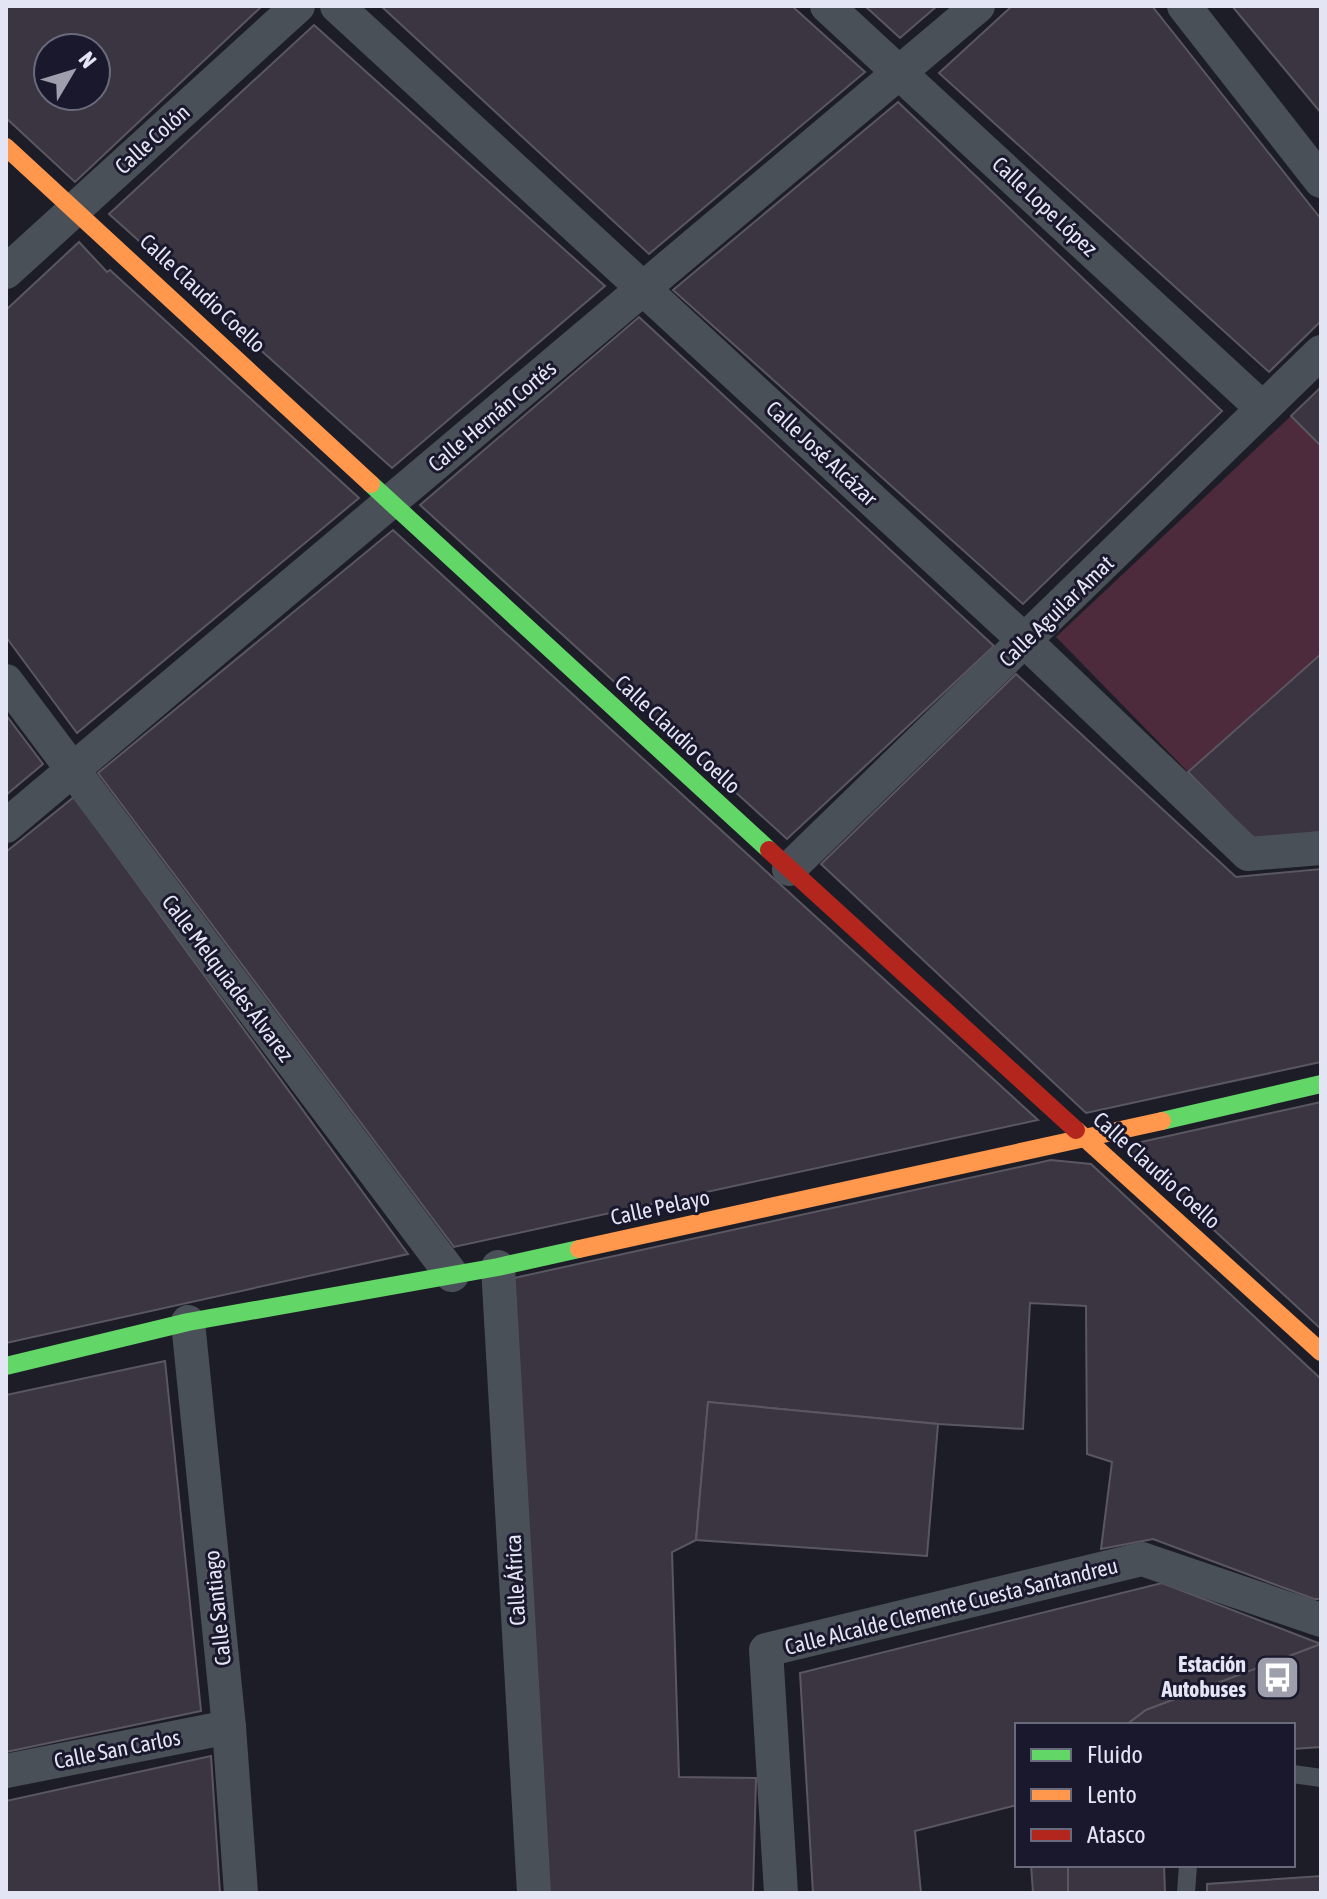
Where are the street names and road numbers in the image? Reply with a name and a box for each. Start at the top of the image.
street label: Calle Colón [109,99,195,179]
street label: Calle Lope López [987,151,1103,261]
street label: Calle Claudio Coello [135,228,271,358]
street label: Calle Hernán Cortés [423,355,561,477]
street label: Calle José Alcázar [761,395,883,511]
street label: Calle Aguilar Amat [993,550,1119,672]
street label: Calle Claudio Coello [610,669,746,799]
street label: Calle Melquiades Álvarez [157,889,299,1067]
street label: Calle Claudio Coello [1088,1106,1226,1234]
street label: Calle Pelayo [608,1184,712,1230]
street label: Calle África [500,1534,530,1626]
street label: Calle Santiago [198,1549,236,1667]
street label: Calle Alcalde Clemente Cuesta Santandreu [782,1552,1120,1660]
street label: Calle San Carlos [52,1724,183,1774]

